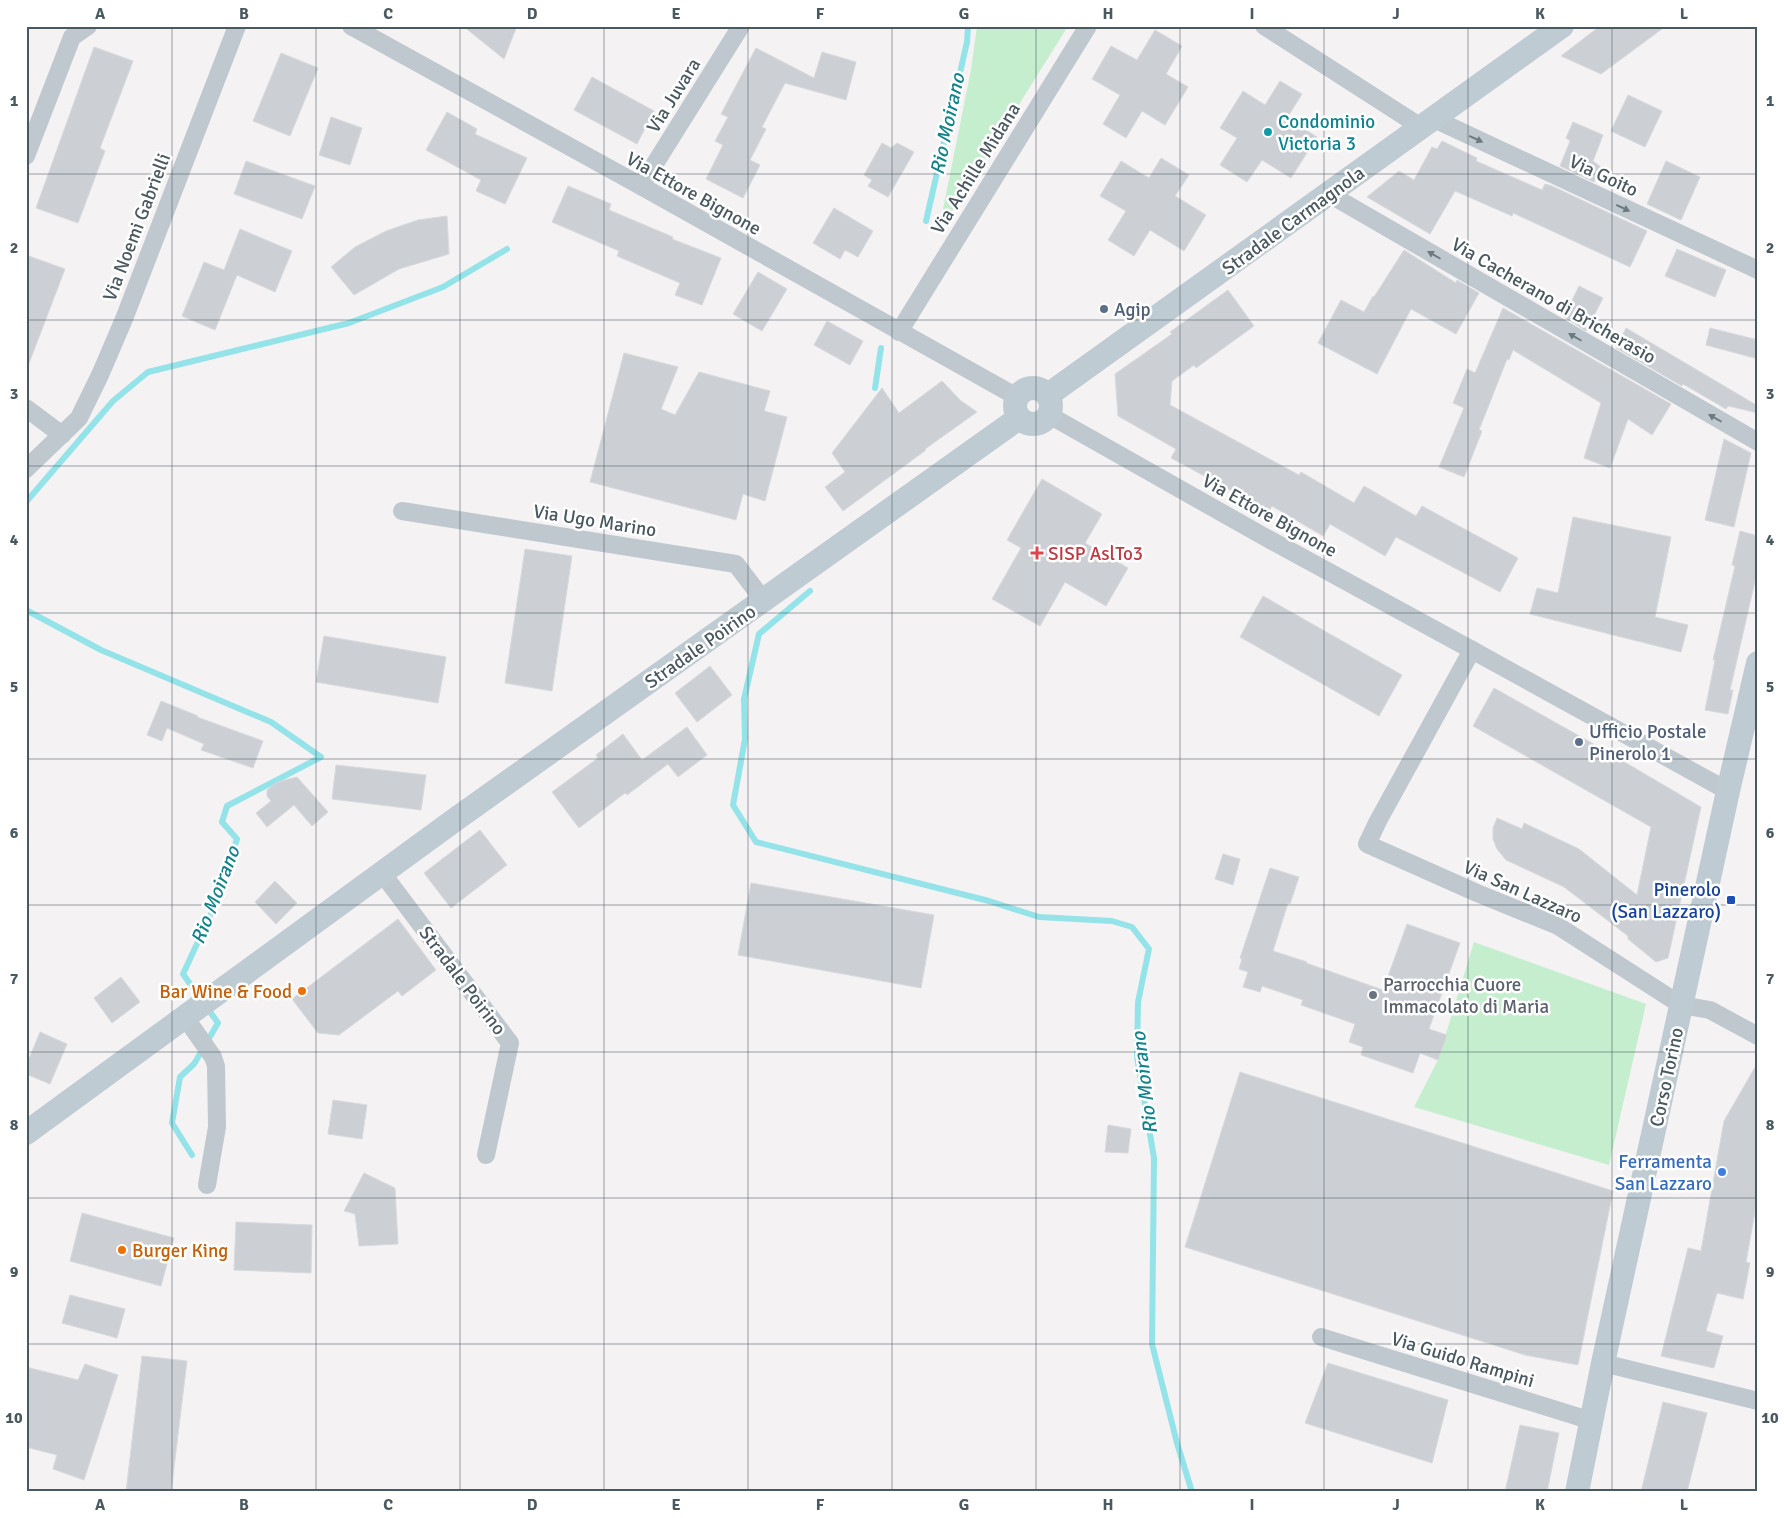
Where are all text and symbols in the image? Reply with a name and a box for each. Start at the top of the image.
text: A [95,4,106,24]
text: B [239,4,249,24]
text: C [383,4,393,24]
text: D [527,4,538,24]
text: E [671,4,681,24]
text: F [816,4,825,24]
text: G [959,4,969,24]
text: H [1103,4,1113,24]
text: I [1249,4,1255,24]
text: J [1392,4,1400,24]
text: K [1535,4,1545,24]
text: L [1680,4,1689,24]
street label: Via Juvara [642,54,706,137]
water label: Rio Moirano [925,70,971,177]
text: 1 [10,91,19,111]
text: 1 [1766,91,1775,111]
street label: Via Achille Midana [926,98,1026,239]
place label: Condominio Victoria 3 [1278,110,1375,156]
marker: Condominio Victoria 3 [1262,126,1274,138]
one-way arrow [1469,135,1483,143]
street label: Via Ettore Bignone [622,147,765,241]
street label: Via Noemi Gabrielli [98,150,176,305]
street label: Via Goito [1565,150,1642,202]
street label: Stradale Carmagnola [1218,161,1370,281]
one-way arrow [1616,204,1630,212]
street label: Via Cacherano di Bricherasio [1447,232,1660,369]
text: 2 [10,238,18,258]
text: 2 [1766,238,1774,258]
one-way arrow [1428,251,1441,260]
place label: Agip [1114,298,1151,322]
marker: Agip [1098,303,1110,315]
one-way arrow [1568,332,1581,341]
text: 3 [10,384,18,404]
text: 3 [1766,384,1774,404]
one-way arrow [1708,414,1723,422]
street label: Via Ettore Bignone [1198,469,1341,563]
street label: Via Ugo Marino [532,499,658,543]
text: 4 [10,530,19,550]
text: 4 [1766,530,1775,550]
place label: SISP AslTo3 [1048,542,1143,566]
marker: SISP AslTo3 [1030,546,1044,560]
street label: Stradale Poirino [640,600,761,694]
text: 5 [10,677,18,697]
text: 5 [1766,677,1774,697]
place label: Ufficio Postale Pinerolo 1 [1589,720,1706,766]
marker: Ufficio Postale Pinerolo 1 [1573,736,1585,748]
text: 6 [10,823,19,843]
text: 6 [1766,823,1775,843]
water label: Rio Moirano [185,841,246,948]
street label: Via San Lazzaro [1460,855,1586,929]
place label: Pinerolo (San Lazzaro) [1611,878,1721,924]
marker: Pinerolo (San Lazzaro) [1725,894,1737,906]
street label: Stradale Poirino [413,921,511,1040]
text: 7 [10,969,19,989]
text: 7 [1766,969,1775,989]
place label: Parrocchia Cuore Immacolato di Maria [1383,973,1549,1019]
place label: Bar Wine & Food [159,980,292,1004]
marker: Bar Wine & Food [296,985,308,997]
marker: Parrocchia Cuore Immacolato di Maria [1367,989,1379,1001]
street label: Corso Torino [1645,1025,1689,1129]
water label: Rio Moirano [1126,1029,1163,1136]
text: 8 [10,1115,19,1135]
text: 8 [1766,1115,1775,1135]
place label: Ferramenta San Lazzaro [1615,1150,1712,1196]
marker: Ferramenta San Lazzaro [1716,1166,1728,1178]
place label: Burger King [132,1239,228,1263]
marker: Burger King [116,1244,128,1256]
text: 9 [10,1262,19,1282]
text: 9 [1766,1262,1775,1282]
street label: Via Guido Rampini [1388,1327,1537,1393]
text: 10 [5,1408,23,1428]
text: 10 [1761,1408,1779,1428]
text: A [95,1495,106,1515]
text: B [239,1495,249,1515]
text: C [383,1495,393,1515]
text: D [527,1495,538,1515]
text: E [671,1495,681,1515]
text: F [816,1495,825,1515]
text: G [959,1495,969,1515]
text: H [1103,1495,1113,1515]
text: I [1249,1495,1255,1515]
text: J [1392,1495,1400,1515]
text: K [1535,1495,1545,1515]
text: L [1680,1495,1689,1515]

